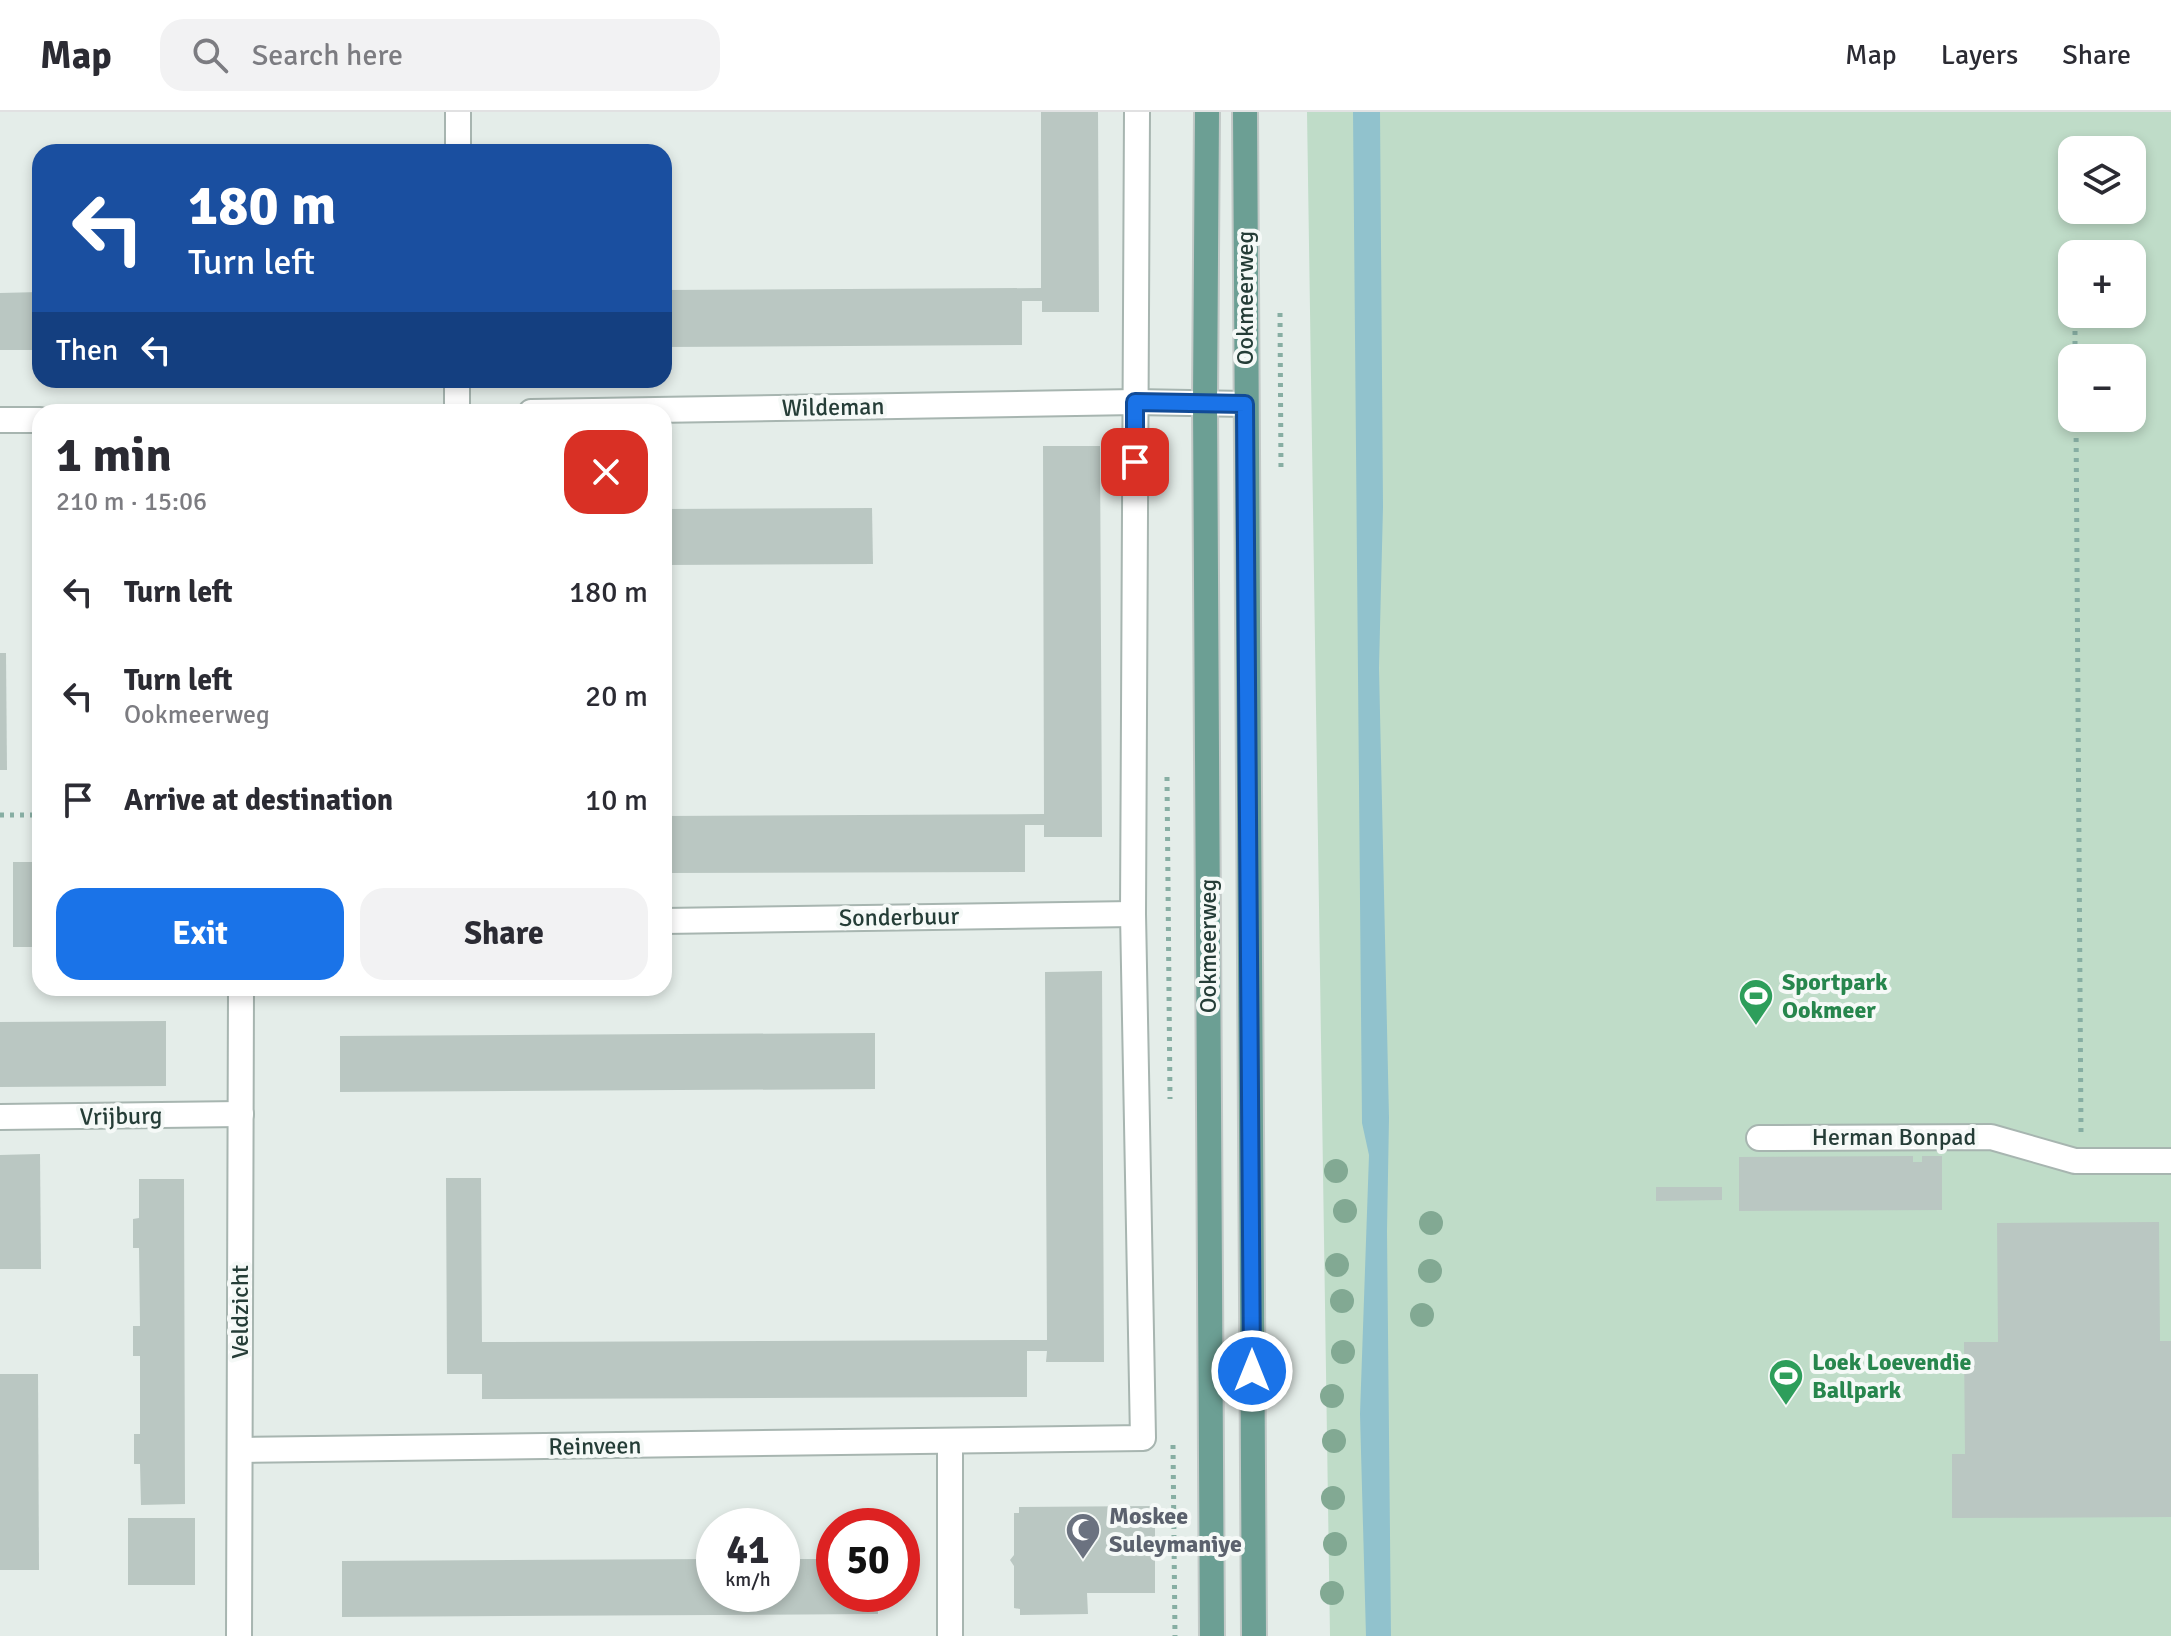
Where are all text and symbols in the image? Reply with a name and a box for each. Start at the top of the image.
search box [160,19,720,91]
text: Map [40,32,112,79]
icon: search [188,33,232,77]
text: Search here [252,37,403,74]
text: Map [1845,38,1897,72]
text: Layers [1941,38,2018,72]
text: Share [2062,38,2131,72]
map controls [2058,136,2146,432]
button: layers [2058,136,2146,224]
text: 180 m [188,171,336,240]
icon: left [56,176,160,280]
street label: Ookmeerweg [1230,231,1260,365]
text: Turn left [188,240,315,285]
button: + [2058,240,2146,328]
icon: left [134,328,178,372]
text: Then [56,332,118,369]
button: − [2058,344,2146,432]
street label: Wildeman [781,391,885,423]
text: 1 min [56,426,172,485]
pin [1101,428,1169,496]
button: close [564,430,648,514]
icon: arrive [1113,440,1157,484]
text: 210 m · 15:06 [56,486,207,518]
icon: left [56,570,100,614]
text: Turn left [124,574,233,611]
text: 180 m [569,574,648,611]
text: Turn left [124,662,233,699]
icon: left [56,674,100,718]
text: 20 m [585,678,648,715]
text: Ookmeerweg [124,699,270,731]
icon: arrive [56,778,100,822]
text: Arrive at destination [124,782,393,819]
text: 10 m [585,782,648,819]
street label: Ookmeerweg [1193,879,1223,1013]
button: Exit [56,888,344,980]
button: Share [360,888,648,980]
street label: Sonderbuur [839,901,960,933]
place label: Sportpark Ookmeer [1782,967,1888,1025]
sports icon: Sportpark Ookmeer [1737,977,1775,1027]
street label: Vrijburg [79,1100,163,1132]
street label: Herman Bonpad [1812,1122,1976,1152]
street label: Veldzicht [225,1265,255,1359]
position arrow [1210,1329,1294,1413]
place label: Loek Loevendie Ballpark [1812,1347,1972,1405]
sports icon: Loek Loevendie Ballpark [1767,1357,1805,1407]
street label: Reinveen [548,1430,642,1462]
place label: Moskee Suleymaniye [1109,1501,1242,1559]
speed limit sign: 50 [816,1508,920,1612]
mosque icon: Moskee Suleymaniye [1064,1511,1102,1561]
text: 41 [726,1525,770,1575]
text: km/h [725,1567,771,1592]

